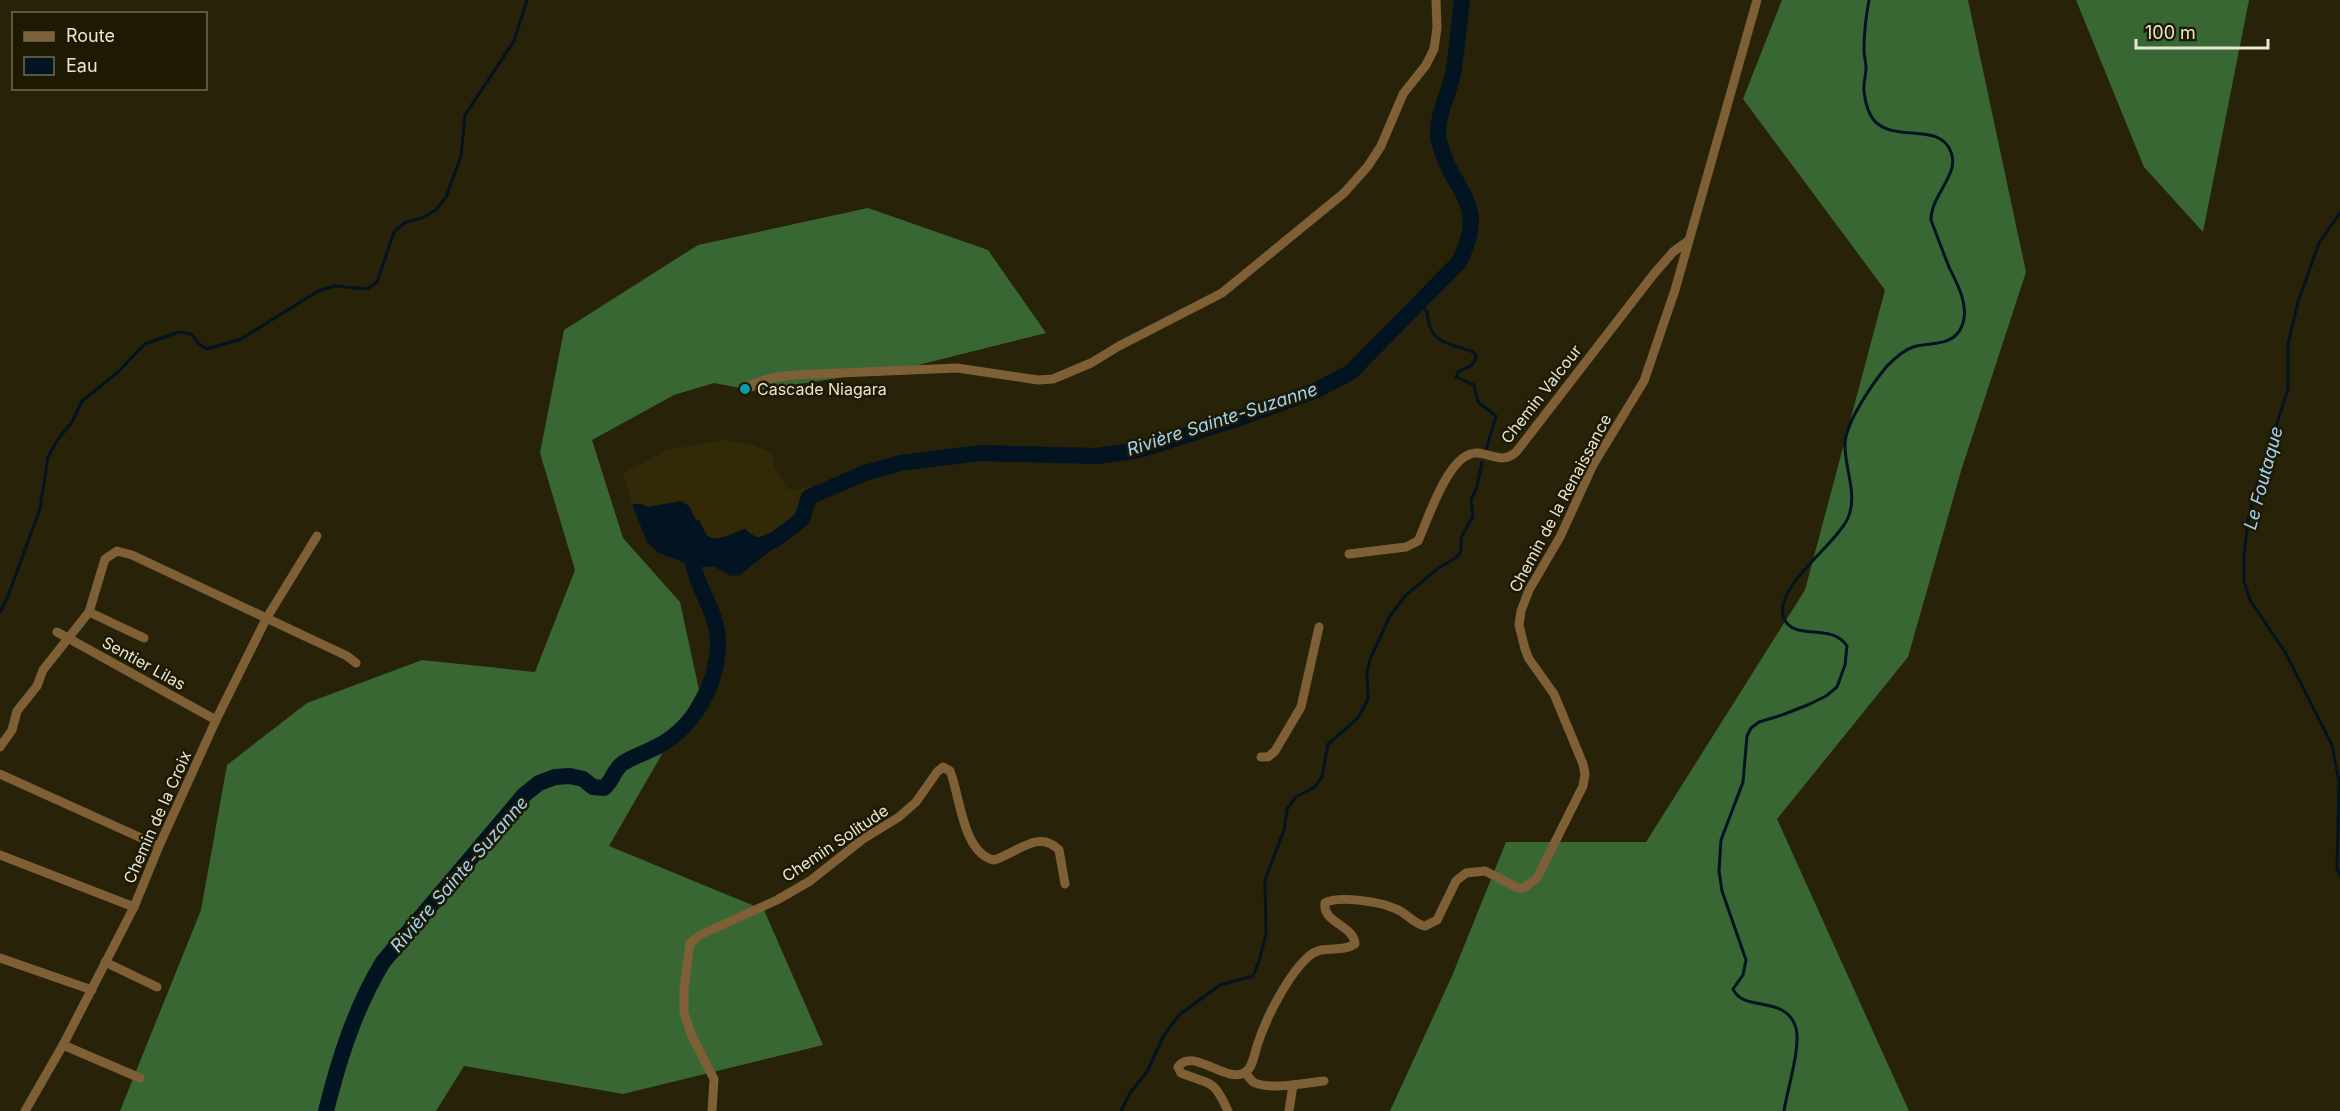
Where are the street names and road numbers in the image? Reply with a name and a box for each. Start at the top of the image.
street label: Chemin Valcour [1496,341,1586,447]
street label: Chemin de la Renaissance [1505,411,1615,595]
street label: Sentier Lilas [99,632,189,694]
street label: Chemin de la Croix [119,747,195,886]
street label: Chemin Solitude [778,800,892,886]

